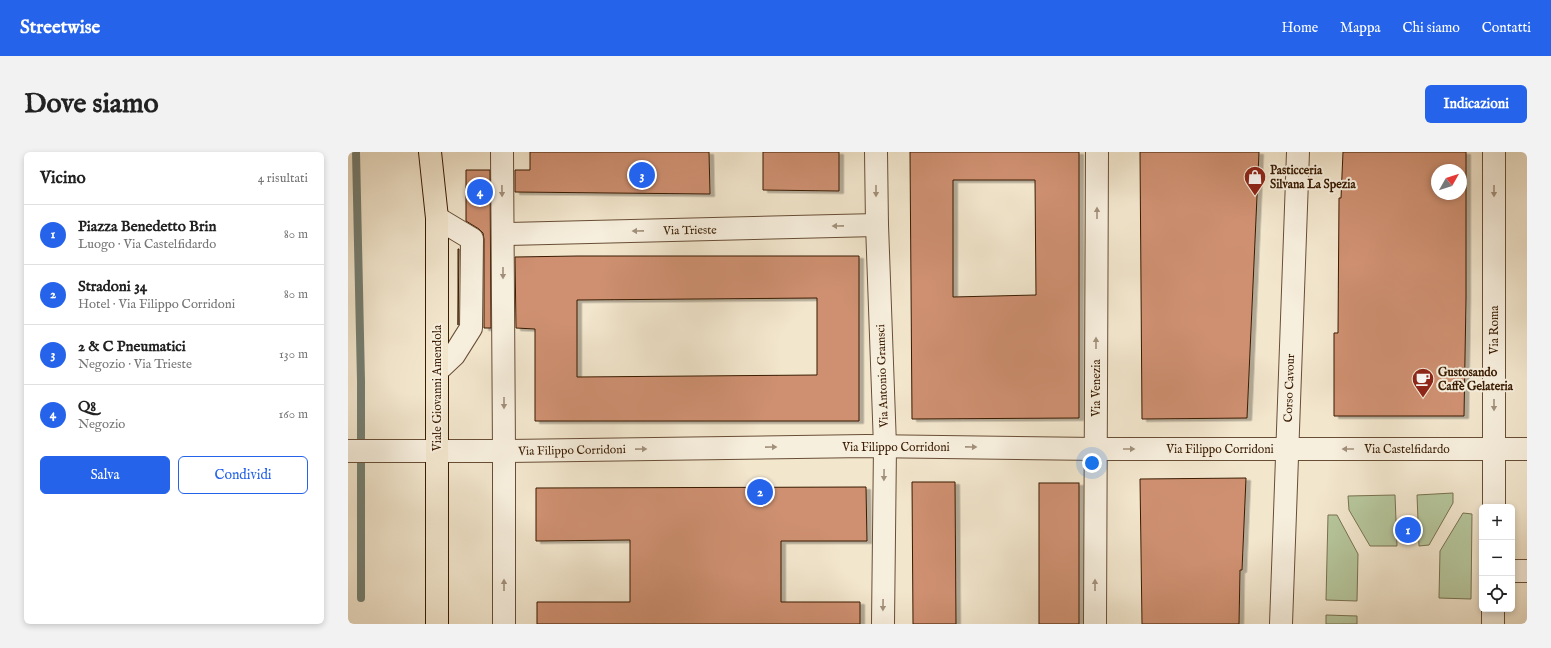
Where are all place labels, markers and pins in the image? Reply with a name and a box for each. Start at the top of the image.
pin: 3 [629,160,655,190]
place label: Pasticceria Silvana La Spezia [1270,163,1356,193]
shop icon: Pasticceria Silvana La Spezia [1242,164,1268,197]
pin: 4 [467,177,493,207]
place label: Gustosando Caffè Gelateria [1438,365,1514,394]
cafe icon: Gustosando Caffè Gelateria [1410,366,1436,399]
pin: 2 [747,477,773,507]
pin: 1 [1395,515,1421,545]

